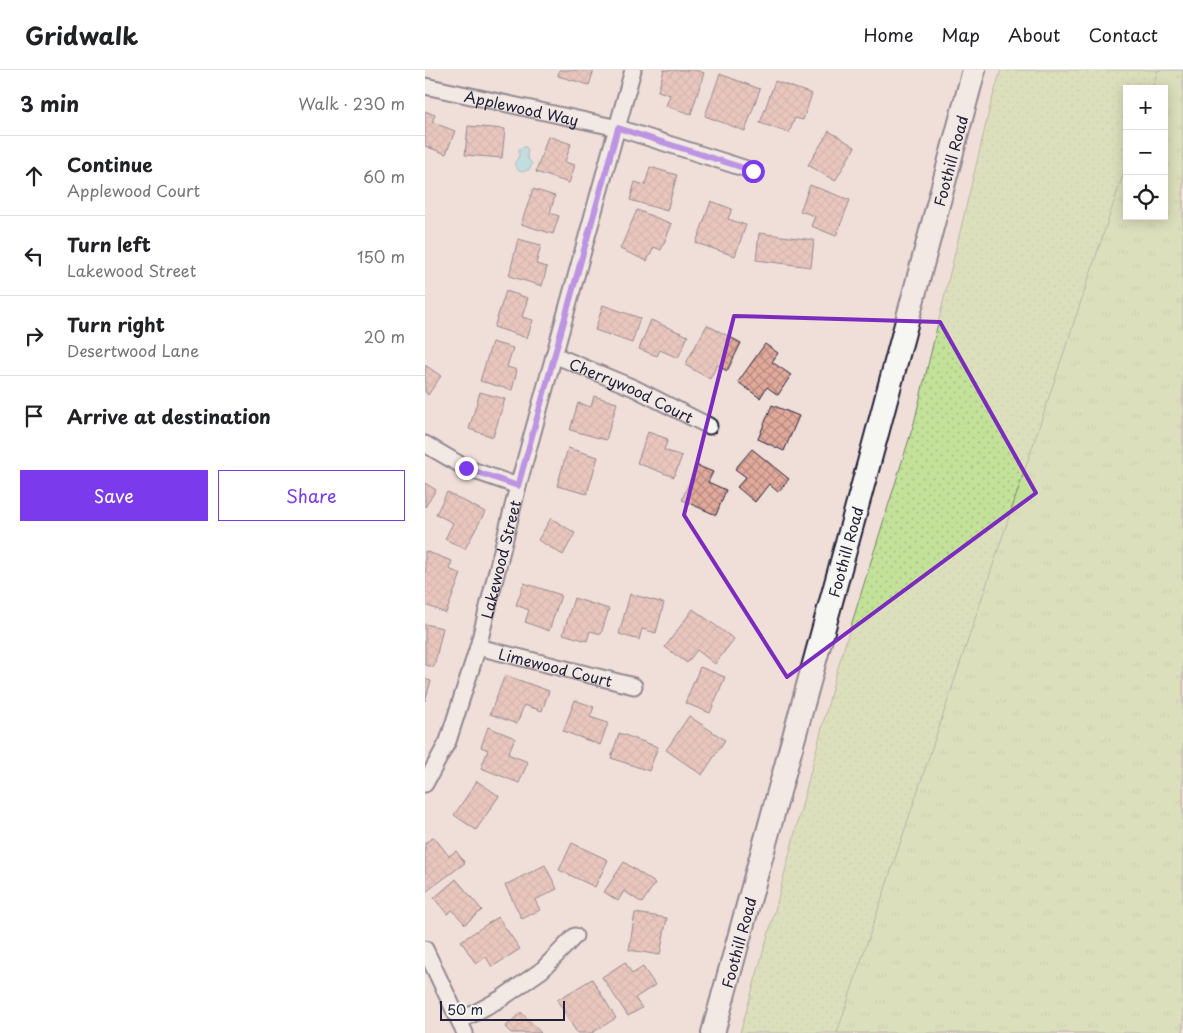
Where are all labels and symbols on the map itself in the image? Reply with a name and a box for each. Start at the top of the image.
street label: Applewood Way [462,83,581,131]
street label: Foothill Road [927,112,973,209]
route start [742,160,765,183]
street label: Cherrywood Court [566,351,698,428]
route end [455,457,478,480]
street label: Lakewood Street [474,497,526,621]
street label: Foothill Road [821,504,868,600]
street label: Limewood Court [496,641,615,692]
street label: Foothill Road [714,894,761,990]
scale bar [440,998,565,1021]

